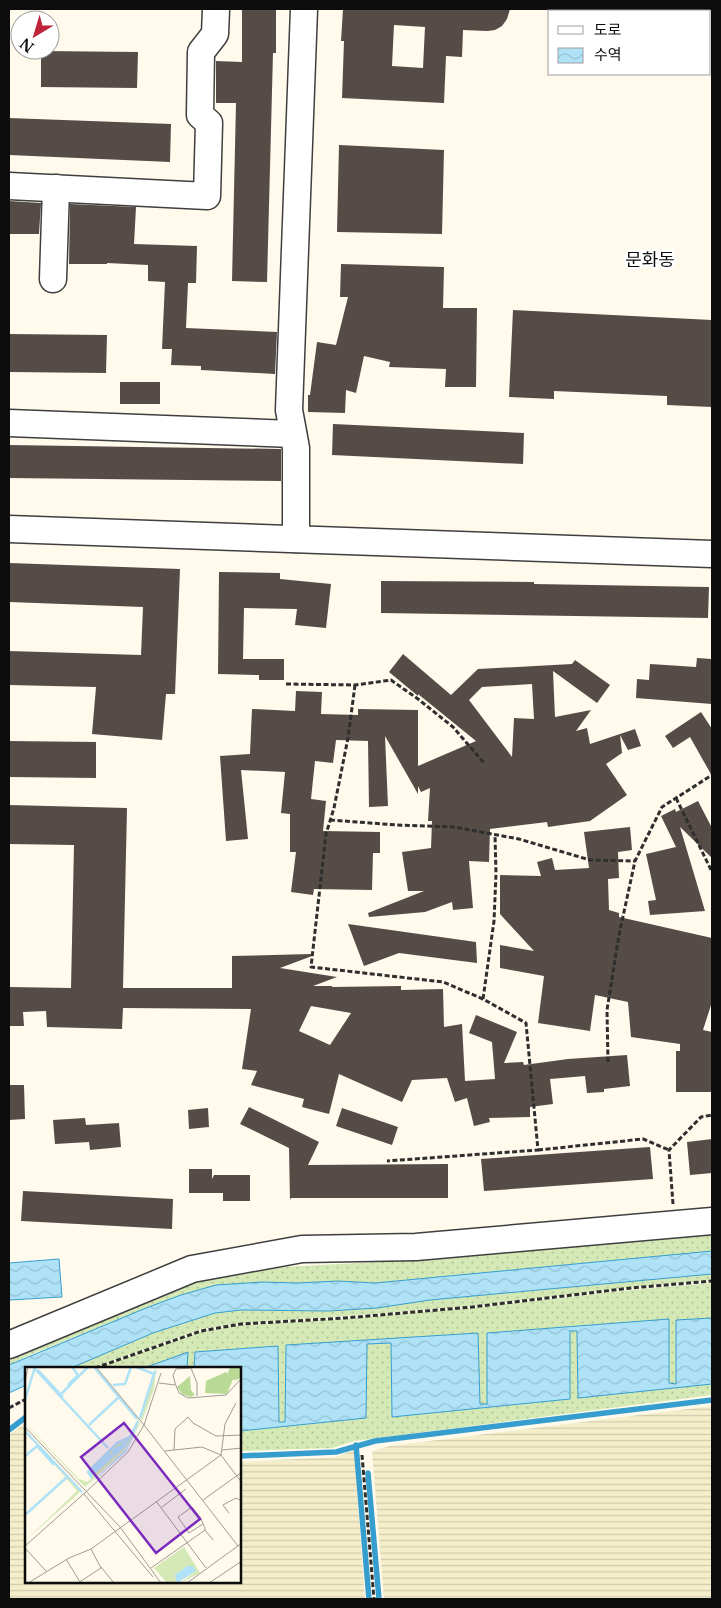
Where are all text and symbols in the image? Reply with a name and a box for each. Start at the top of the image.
north arrow [10,10,60,60]
legend [548,10,711,75]
text: 도로 [594,20,622,39]
text: N [16,34,38,56]
text: 수역 [594,45,622,64]
district label: 문화동 [625,249,675,271]
inset map [25,1367,241,1583]

